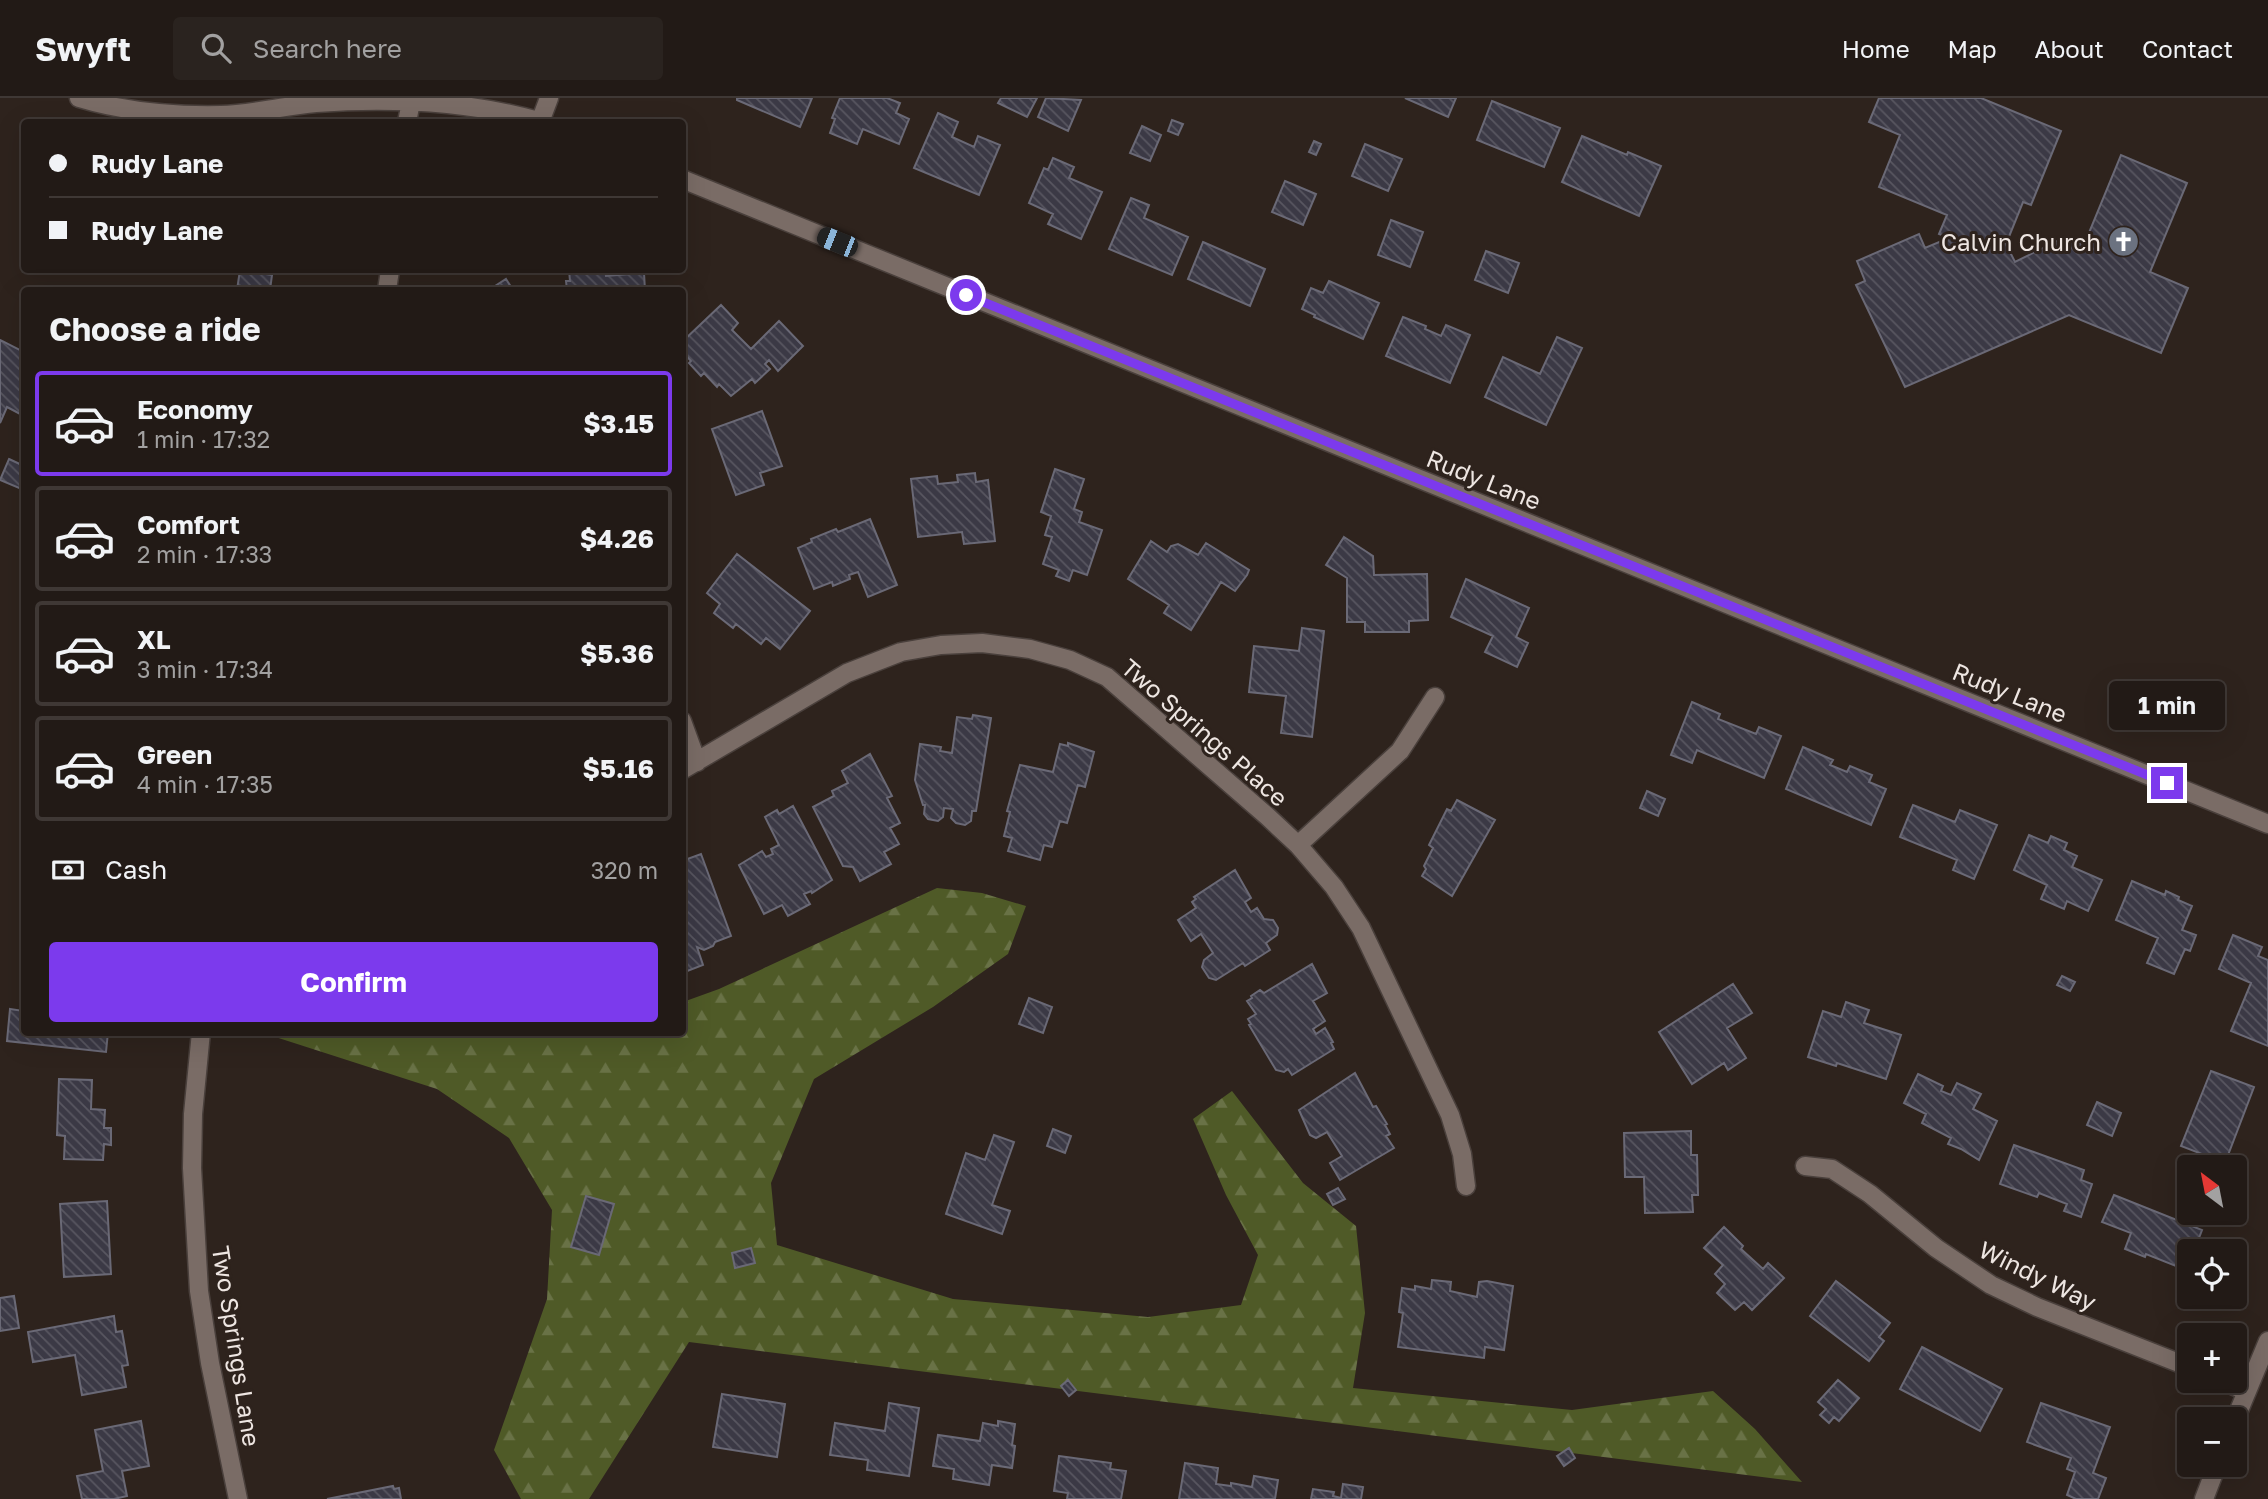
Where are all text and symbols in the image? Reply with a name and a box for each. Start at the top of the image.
search box [173,17,663,80]
text: Swyft [35,29,131,68]
icon: search [197,29,235,67]
text: Search here [253,33,402,64]
text: Home [1842,34,1910,63]
text: Map [1948,34,1997,63]
text: About [2035,34,2104,63]
text: Contact [2142,34,2233,63]
text: Rudy Lane [91,148,223,179]
text: Rudy Lane [91,215,223,246]
car [814,224,861,260]
church icon: Calvin Church [2107,224,2141,258]
place label: Calvin Church [1941,227,2101,256]
route start [950,279,982,311]
text: Choose a ride [49,310,261,348]
icon: car [53,392,116,455]
text: Economy [137,394,253,425]
text: $3.15 [583,408,654,439]
text: 1 min · 17:32 [137,425,270,453]
street label: Rudy Lane [1423,443,1545,515]
icon: car [53,507,116,570]
text: Comfort [137,509,240,540]
text: $4.26 [580,523,654,554]
text: 2 min · 17:33 [137,540,272,568]
icon: car [53,622,116,685]
text: XL [137,624,171,655]
text: $5.36 [580,638,654,669]
street label: Two Springs Place [1116,652,1294,812]
text: 3 min · 17:34 [137,655,273,683]
street label: Rudy Lane [1949,656,2071,728]
callout: 1 min [2109,682,2225,730]
text: 1 min [2138,691,2196,719]
icon: car [53,737,116,800]
text: Green [137,739,212,770]
text: $5.16 [582,753,654,784]
route end [2151,767,2183,799]
text: 4 min · 17:35 [137,770,273,798]
icon: cash [49,851,87,889]
text: Cash [105,854,167,885]
text: 320 m [591,856,658,884]
button: Confirm [49,942,658,1022]
north arrow [2177,1155,2247,1225]
map controls [2177,1155,2247,1477]
street label: Windy Way [1975,1234,2101,1316]
button: locate [2177,1239,2247,1309]
street label: Two Springs Lane [207,1244,267,1448]
button: + [2177,1323,2247,1393]
button: − [2177,1407,2247,1477]

